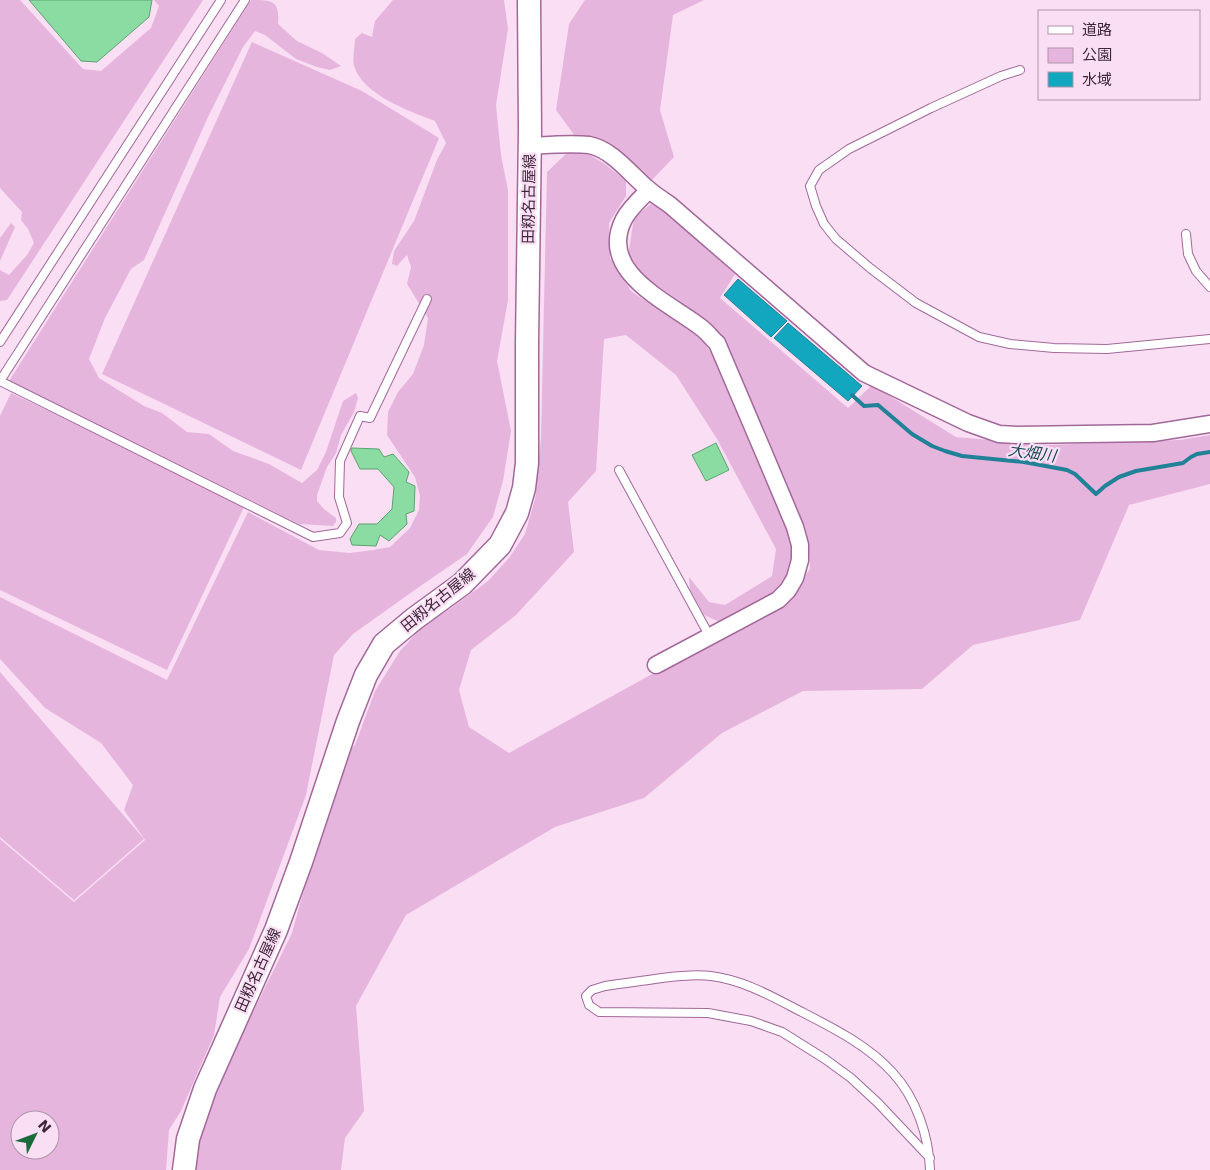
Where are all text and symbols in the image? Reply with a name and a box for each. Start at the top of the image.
legend [1038,10,1200,100]
text: 道路 [1082,21,1112,39]
text: 公園 [1082,46,1112,64]
text: 水域 [1082,71,1112,89]
street label: 田籾名古屋線 [519,154,539,244]
water label: 大畑川 [1007,440,1059,466]
street label: 田籾名古屋線 [397,565,479,635]
street label: 田籾名古屋線 [231,925,285,1015]
north arrow [10,1110,60,1160]
text: N [35,1117,55,1136]

